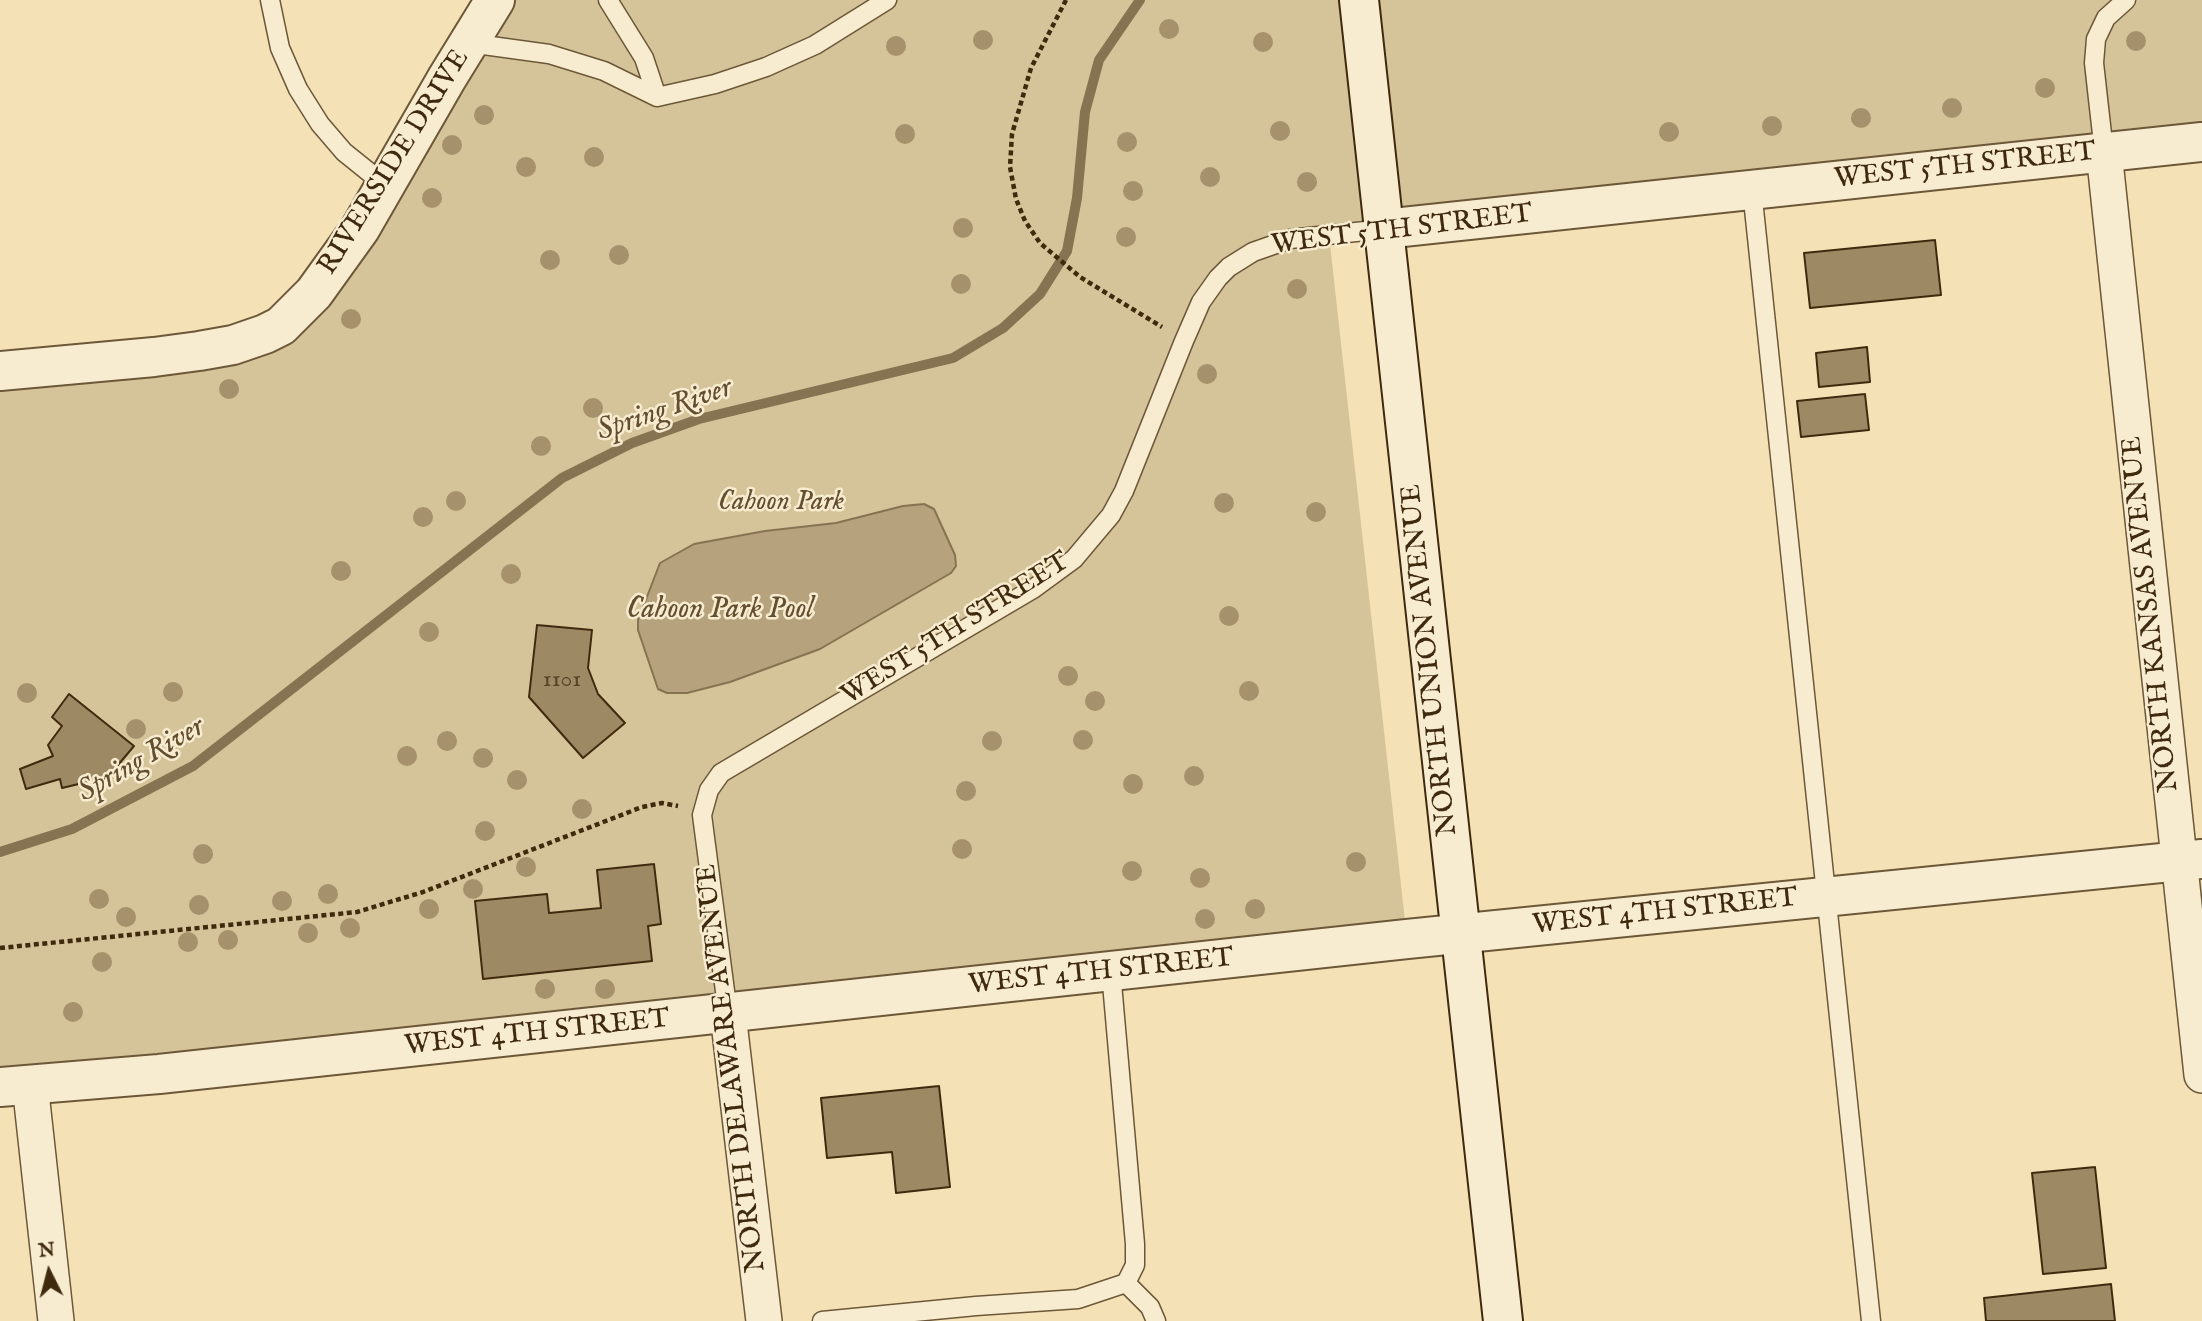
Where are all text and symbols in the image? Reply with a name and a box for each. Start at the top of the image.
street label: RIVERSIDE DRIVE [312,44,478,282]
street label: WEST 5TH STREET [1833,137,2097,197]
street label: WEST 5TH STREET [1270,198,1534,264]
water label: Spring River [593,371,737,451]
street label: NORTH KANSAS AVENUE [2117,434,2187,794]
street label: NORTH UNION AVENUE [1396,482,1466,838]
park label: Cahoon Park [718,486,844,520]
street label: WEST 5TH STREET [836,546,1076,714]
water label: Cahoon Park Pool [626,593,814,629]
house number: 1101 [543,667,581,695]
water label: Spring River [72,710,212,812]
street label: NORTH DELAWARE AVENUE [691,862,775,1274]
street label: WEST 4TH STREET [1531,882,1799,944]
street label: WEST 4TH STREET [967,942,1235,1004]
street label: WEST 4TH STREET [403,1003,671,1065]
north arrow [14,1237,84,1307]
text: N [37,1238,56,1264]

